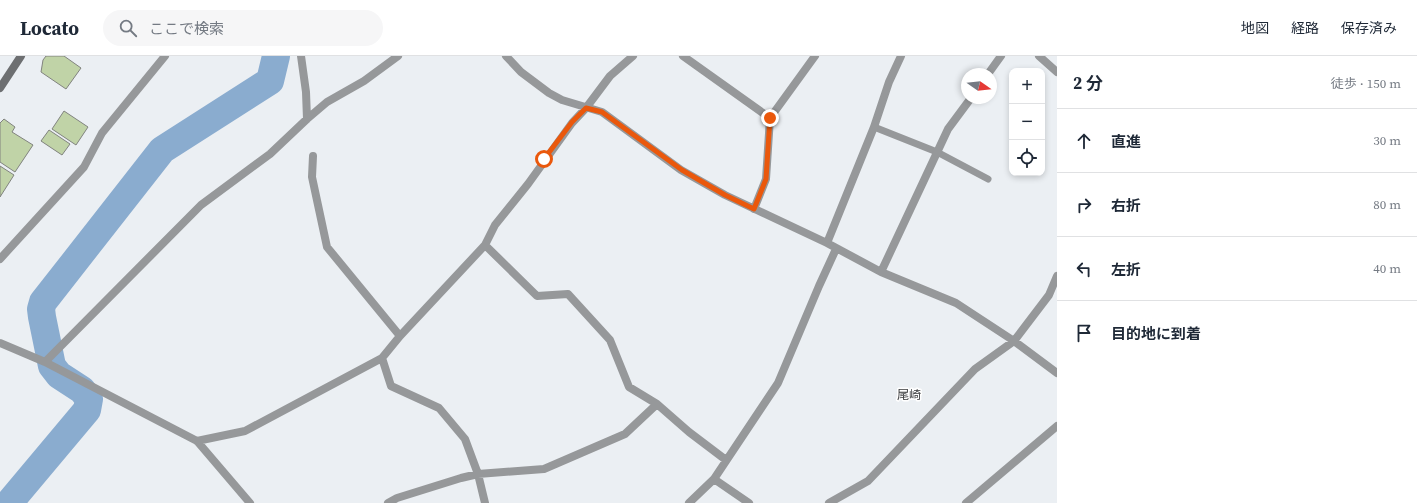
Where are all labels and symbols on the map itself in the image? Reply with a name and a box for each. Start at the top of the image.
north arrow [961,68,997,104]
route end [761,109,779,127]
route start [535,150,553,168]
district label: 尾崎 [897,387,921,403]

